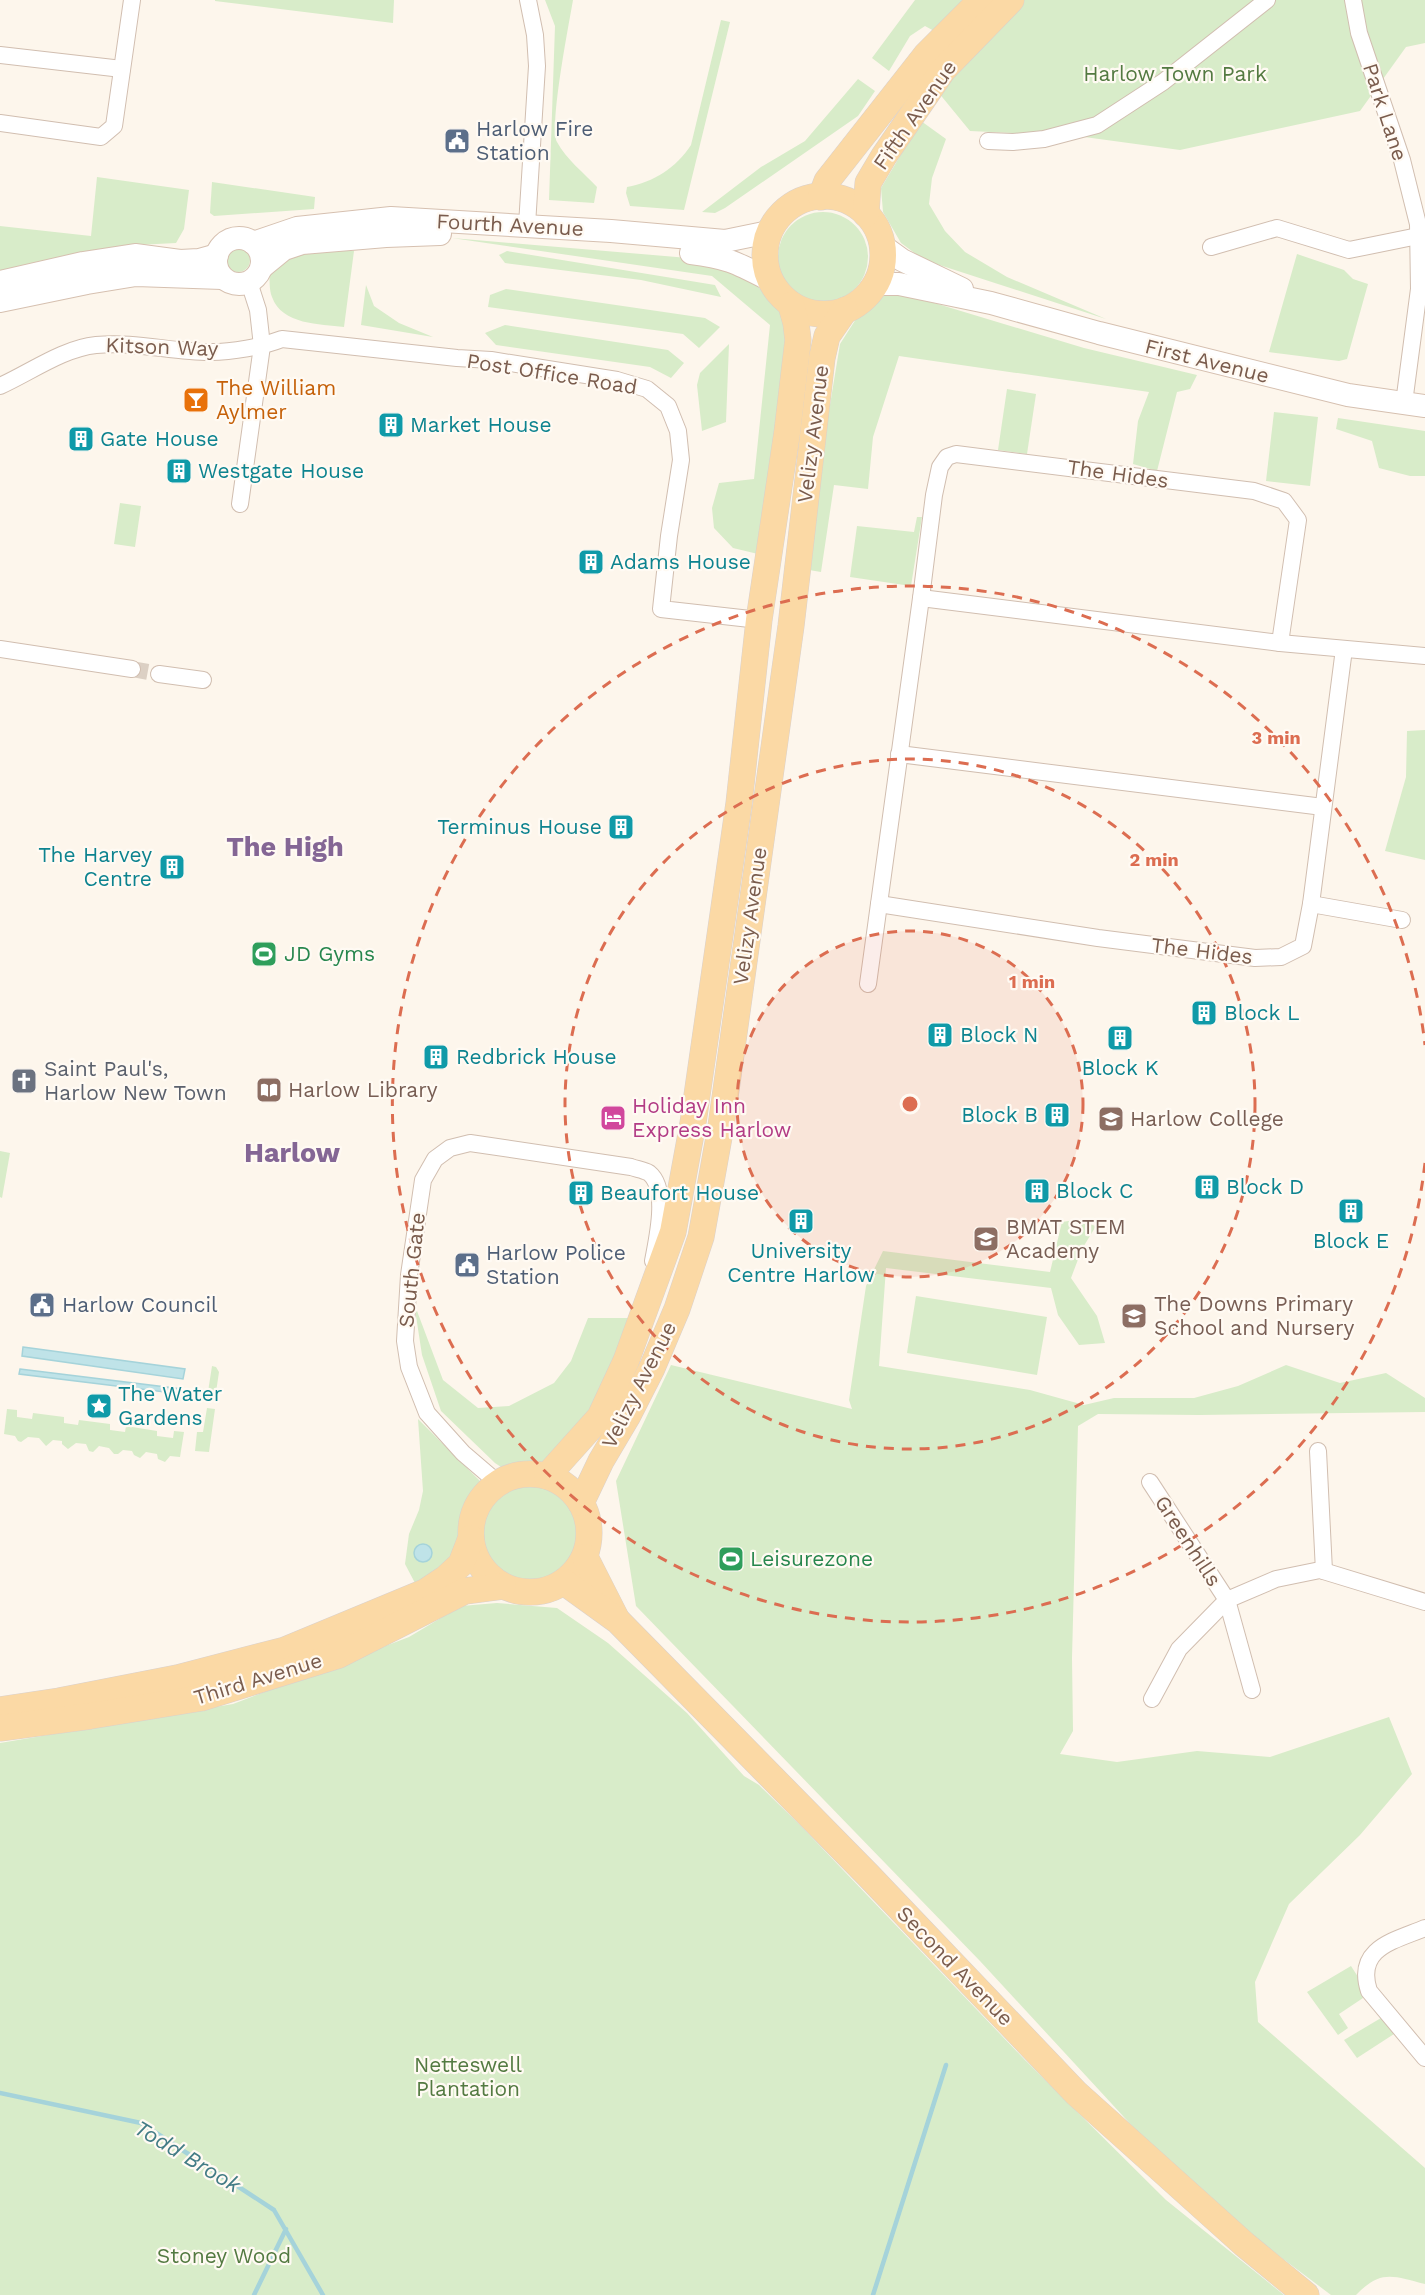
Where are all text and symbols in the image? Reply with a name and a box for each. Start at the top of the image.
street label: Fifth Avenue [868,55,962,174]
street label: Park Lane [1358,60,1413,164]
park label: Harlow Town Park [1083,61,1267,86]
place label: Harlow Fire Station [476,116,593,165]
public building icon: Harlow Fire Station [442,126,472,156]
street label: Fourth Avenue [436,208,584,241]
street label: Kitson Way [105,332,219,361]
street label: First Avenue [1142,333,1272,388]
street label: Post Office Road [465,348,639,399]
street label: Velizy Avenue [792,363,833,504]
place label: The William Aylmer [216,375,336,424]
bar icon: The William Aylmer [181,385,211,415]
building icon: Market House [376,410,406,440]
place label: Market House [410,412,552,437]
building icon: Gate House [66,424,96,454]
place label: Gate House [100,426,219,451]
street label: The Hides [1066,454,1170,493]
building icon: Westgate House [164,456,194,486]
place label: Westgate House [198,458,364,483]
building icon: Adams House [576,547,606,577]
place label: Adams House [610,549,751,574]
text: 3 min [1251,727,1301,748]
building icon: Terminus House [606,812,636,842]
place label: Terminus House [437,814,602,839]
district label: The High [226,831,344,863]
place label: The Harvey Centre [38,842,152,891]
street label: Velizy Avenue [727,845,772,986]
text: 2 min [1129,849,1179,870]
building icon: The Harvey Centre [157,852,187,882]
street label: The Hides [1150,932,1254,969]
sports icon: JD Gyms [249,939,279,969]
place label: JD Gyms [284,941,375,966]
text: 1 min [1009,971,1055,992]
building icon: Block L [1189,998,1219,1028]
place label: Block L [1224,1000,1300,1025]
building icon: Block N [925,1020,955,1050]
place label: Block N [960,1022,1039,1047]
building icon: Block K [1105,1023,1135,1053]
building icon: Redbrick House [421,1042,451,1072]
place label: Redbrick House [456,1044,617,1069]
place label: Block K [1082,1055,1159,1080]
place label: Saint Paul's, Harlow New Town [44,1056,227,1105]
church icon: Saint Paul's, Harlow New Town [9,1066,39,1096]
library icon: Harlow Library [254,1075,284,1105]
place label: Harlow Library [288,1077,438,1102]
place label: Holiday Inn Express Harlow [632,1093,791,1142]
centre of rings [900,1094,920,1114]
building icon: Block B [1042,1100,1072,1130]
place label: Block B [961,1102,1038,1127]
hotel icon: Holiday Inn Express Harlow [598,1103,628,1133]
school or university icon: Harlow College [1096,1104,1126,1134]
place label: Harlow College [1130,1106,1284,1131]
district label: Harlow [244,1137,341,1169]
building icon: Block D [1192,1172,1222,1202]
place label: Block D [1226,1174,1304,1199]
building icon: Block C [1022,1176,1052,1206]
building icon: Beaufort House [566,1178,596,1208]
place label: Block C [1056,1178,1134,1203]
place label: Beaufort House [600,1180,759,1205]
building icon: Block E [1336,1196,1366,1226]
building icon: University Centre Harlow [786,1206,816,1236]
street label: South Gate [393,1211,430,1329]
place label: BMAT STEM Academy [1006,1214,1126,1263]
school or university icon: BMAT STEM Academy [971,1224,1001,1254]
place label: Block E [1313,1228,1389,1253]
place label: University Centre Harlow [727,1238,875,1287]
place label: Harlow Police Station [486,1240,626,1289]
public building icon: Harlow Police Station [452,1250,482,1280]
public building icon: Harlow Council [27,1290,57,1320]
place label: The Downs Primary School and Nursery [1154,1291,1355,1340]
place label: Harlow Council [62,1292,218,1317]
school or university icon: The Downs Primary School and Nursery [1119,1301,1149,1331]
street label: Velizy Avenue [596,1317,681,1452]
place label: The Water Gardens [118,1381,223,1430]
place icon: The Water Gardens [84,1391,114,1421]
street label: Greenhills [1150,1491,1227,1591]
sports icon: Leisurezone [716,1544,746,1574]
place label: Leisurezone [750,1546,873,1571]
street label: Third Avenue [191,1647,325,1710]
street label: Second Avenue [892,1901,1019,2031]
park label: Netteswell Plantation [414,2052,523,2101]
water label: Todd Brook [130,2115,246,2198]
park label: Stoney Wood [157,2243,291,2268]

